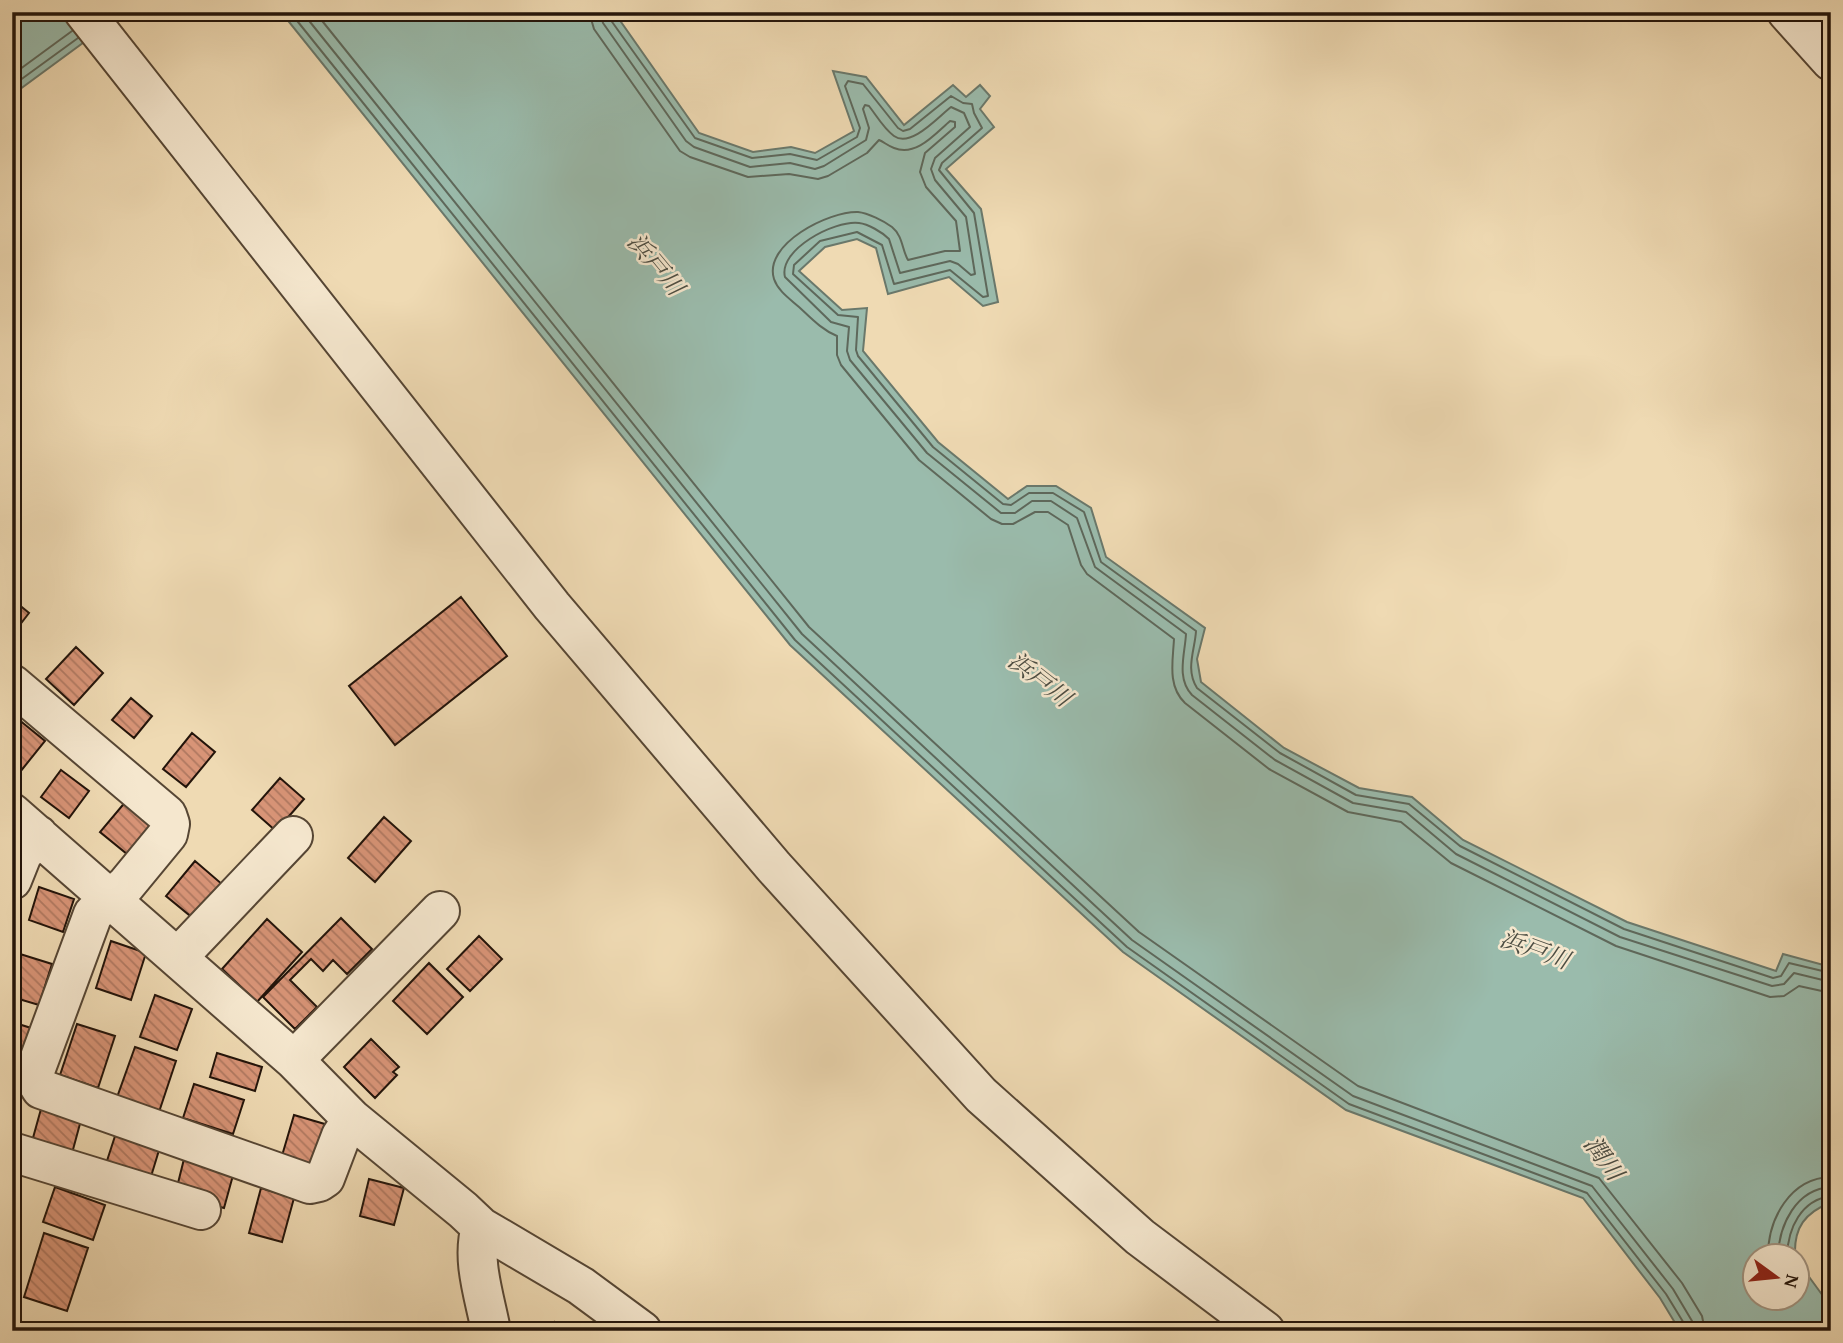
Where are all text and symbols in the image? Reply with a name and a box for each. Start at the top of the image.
water label: 浜戸川 [619,225,694,305]
water label: 浜戸川 [1001,643,1082,717]
water label: 浜戸川 [1495,920,1578,979]
water label: 潤川 [1576,1128,1634,1190]
north arrow [1742,1242,1812,1312]
text: N [1777,1272,1808,1291]

